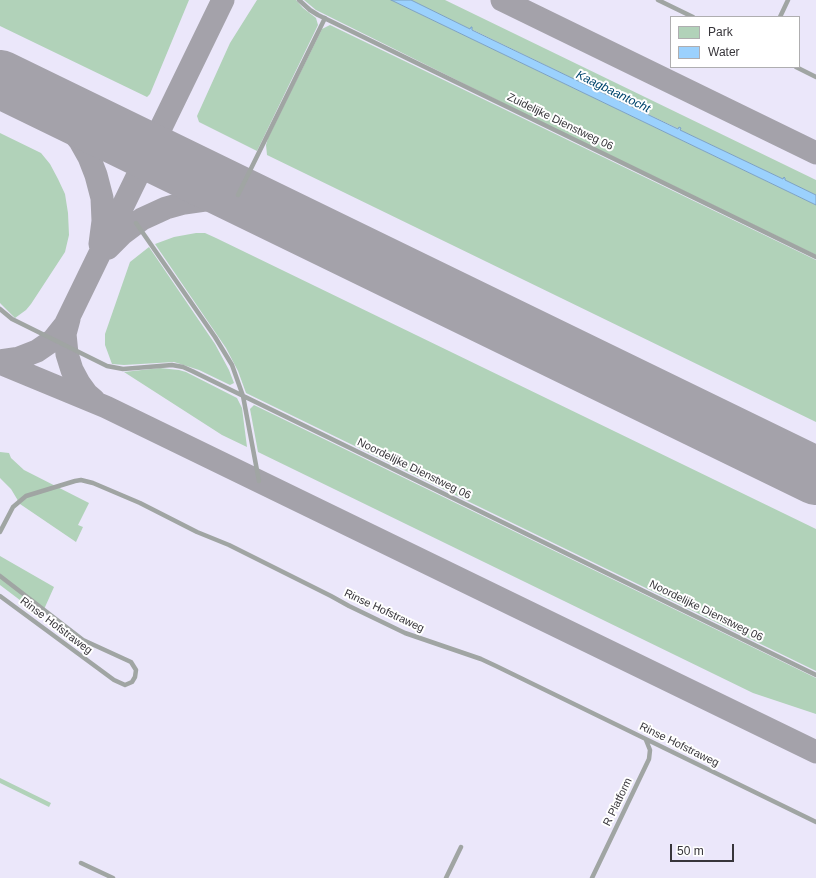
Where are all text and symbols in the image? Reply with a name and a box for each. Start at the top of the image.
legend [670,16,800,68]
text: Park [708,25,733,39]
text: Water [708,45,740,59]
water label: Kaagbaantocht [574,68,652,116]
street label: Zuidelijke Dienstweg 06 [505,91,615,153]
street label: Noordelijke Dienstweg 06 [355,436,473,502]
street label: Noordelijke Dienstweg 06 [647,578,765,644]
street label: Rinse Hofstraweg [342,587,426,635]
street label: Rinse Hofstraweg [17,595,95,657]
street label: Rinse Hofstraweg [637,720,721,770]
street label: R Platform [601,776,635,828]
scale bar [672,836,736,862]
text: 50 m [677,844,704,858]

